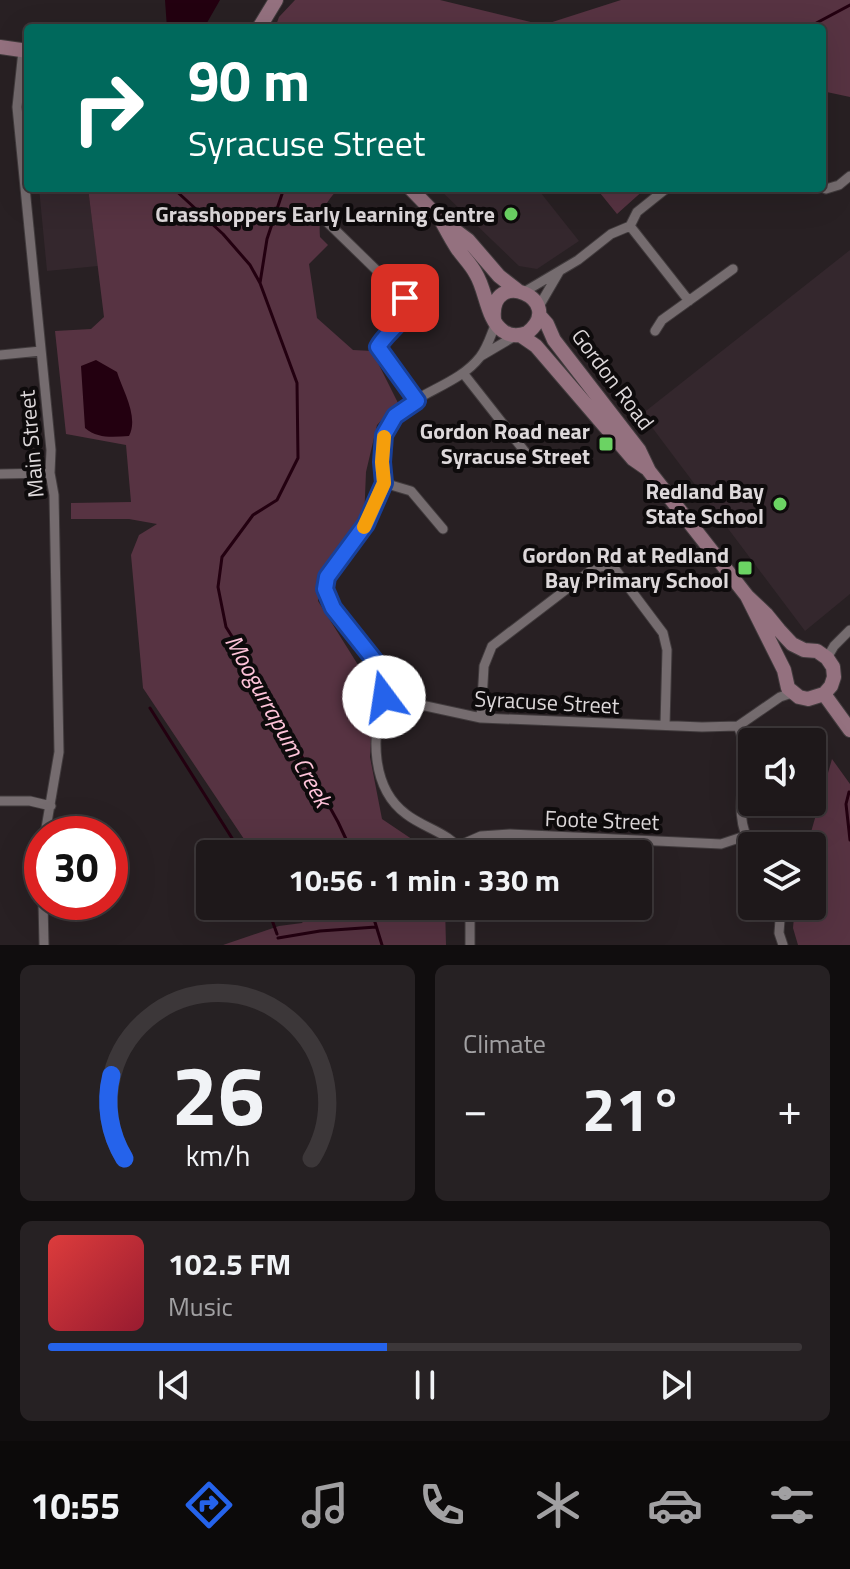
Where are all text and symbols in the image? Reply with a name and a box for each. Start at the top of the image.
text: 90 m [188,38,310,123]
icon: right [56,56,160,160]
text: Syracuse Street [188,115,426,170]
place label: Grasshoppers Early Learning Centre [155,197,495,231]
marker: Grasshoppers Early Learning Centre [502,205,520,223]
pin [371,264,439,332]
icon: arrive [383,276,427,320]
street label: Gordon Road [563,321,663,437]
street label: Main Street [9,389,53,499]
place label: Gordon Road near Syracuse Street [420,414,590,473]
marker: Gordon Road near Syracuse Street [597,435,615,453]
place label: Redland Bay State School [645,474,764,533]
marker: Redland Bay State School [771,495,789,513]
place label: Gordon Rd at Redland Bay Primary School [522,538,729,597]
marker: Gordon Rd at Redland Bay Primary School [736,559,754,577]
water label: Moogurrapum Creek [216,628,343,816]
position arrow [342,655,426,739]
street label: Syracuse Street [474,681,621,723]
map controls [738,728,826,920]
button: sound [738,728,826,816]
street label: Foote Street [544,801,660,839]
speed limit sign: 30 [24,816,128,920]
button: layers [738,832,826,920]
text: 10:56 · 1 min · 330 m [288,857,560,903]
text: Climate [463,1024,546,1063]
text: 26 [171,1031,264,1157]
text: 21° [582,1063,683,1154]
text: − [463,1075,488,1142]
text: + [777,1075,802,1142]
text: km/h [185,1134,250,1177]
text: 102.5 FM [168,1241,291,1287]
text: Music [168,1287,233,1326]
icon: previous [152,1363,196,1407]
icon: pause [403,1363,447,1407]
icon: next [654,1363,698,1407]
icon: directions [181,1477,237,1533]
icon: music [297,1477,353,1533]
icon: phone [414,1477,470,1533]
icon: climate [530,1477,586,1533]
icon: car [647,1477,703,1533]
icon: filters [764,1477,820,1533]
text: 10:55 [30,1478,120,1533]

